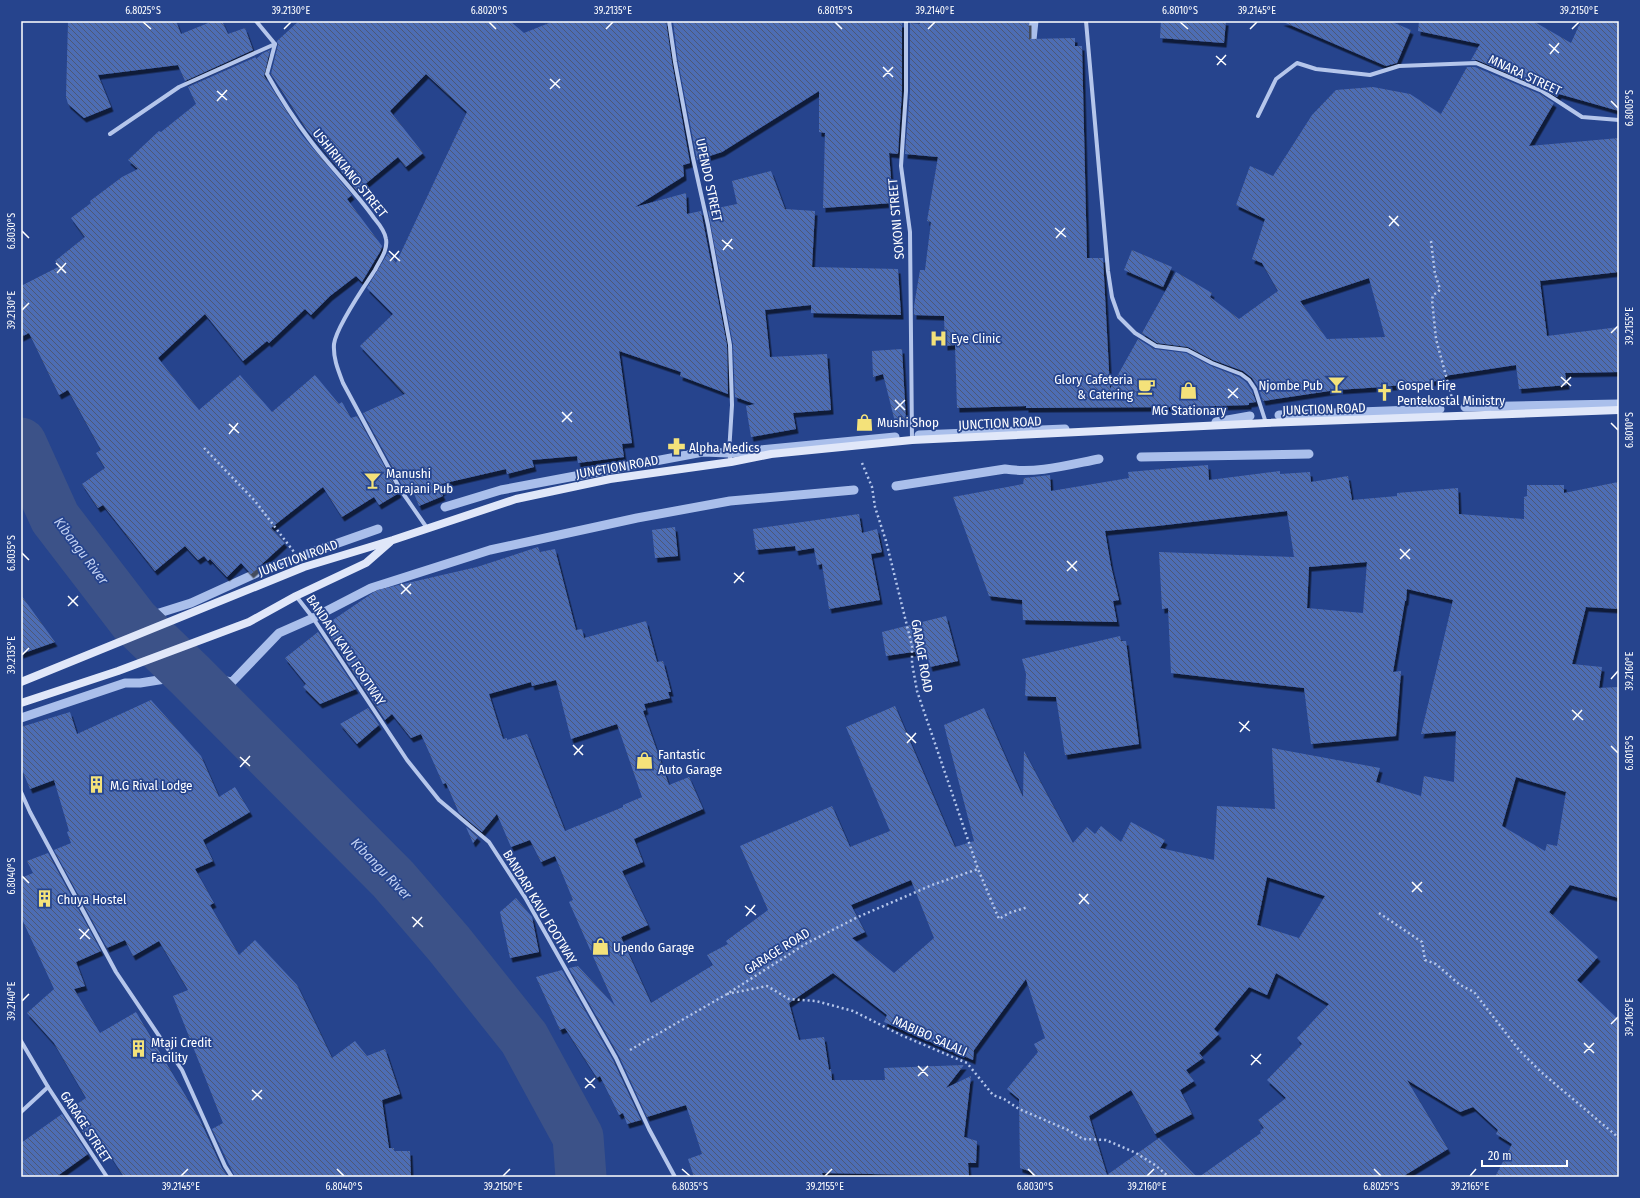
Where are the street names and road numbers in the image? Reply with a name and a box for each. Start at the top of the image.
street label: MNARA STREET [1486,52,1564,98]
street label: USHIRIKIANO STREET [310,126,390,220]
street label: UPENDO STREET [693,137,725,223]
street label: SOKONI STREET [885,178,907,260]
street label: JUNCTION ROAD [1282,400,1366,418]
street label: JUNCTION ROAD [958,413,1042,433]
street label: JUNCTION ROAD [575,452,659,482]
street label: JUNCTION ROAD [256,537,340,579]
street label: BANDARI KAVU FOOTWAY [303,592,389,709]
street label: GARAGE ROAD [908,618,936,694]
street label: BANDARI KAVU FOOTWAY [500,847,580,967]
street label: GARAGE ROAD [742,925,812,977]
street label: MABIBO SALALI [890,1013,970,1059]
street label: GARAGE STREET [57,1088,115,1166]

